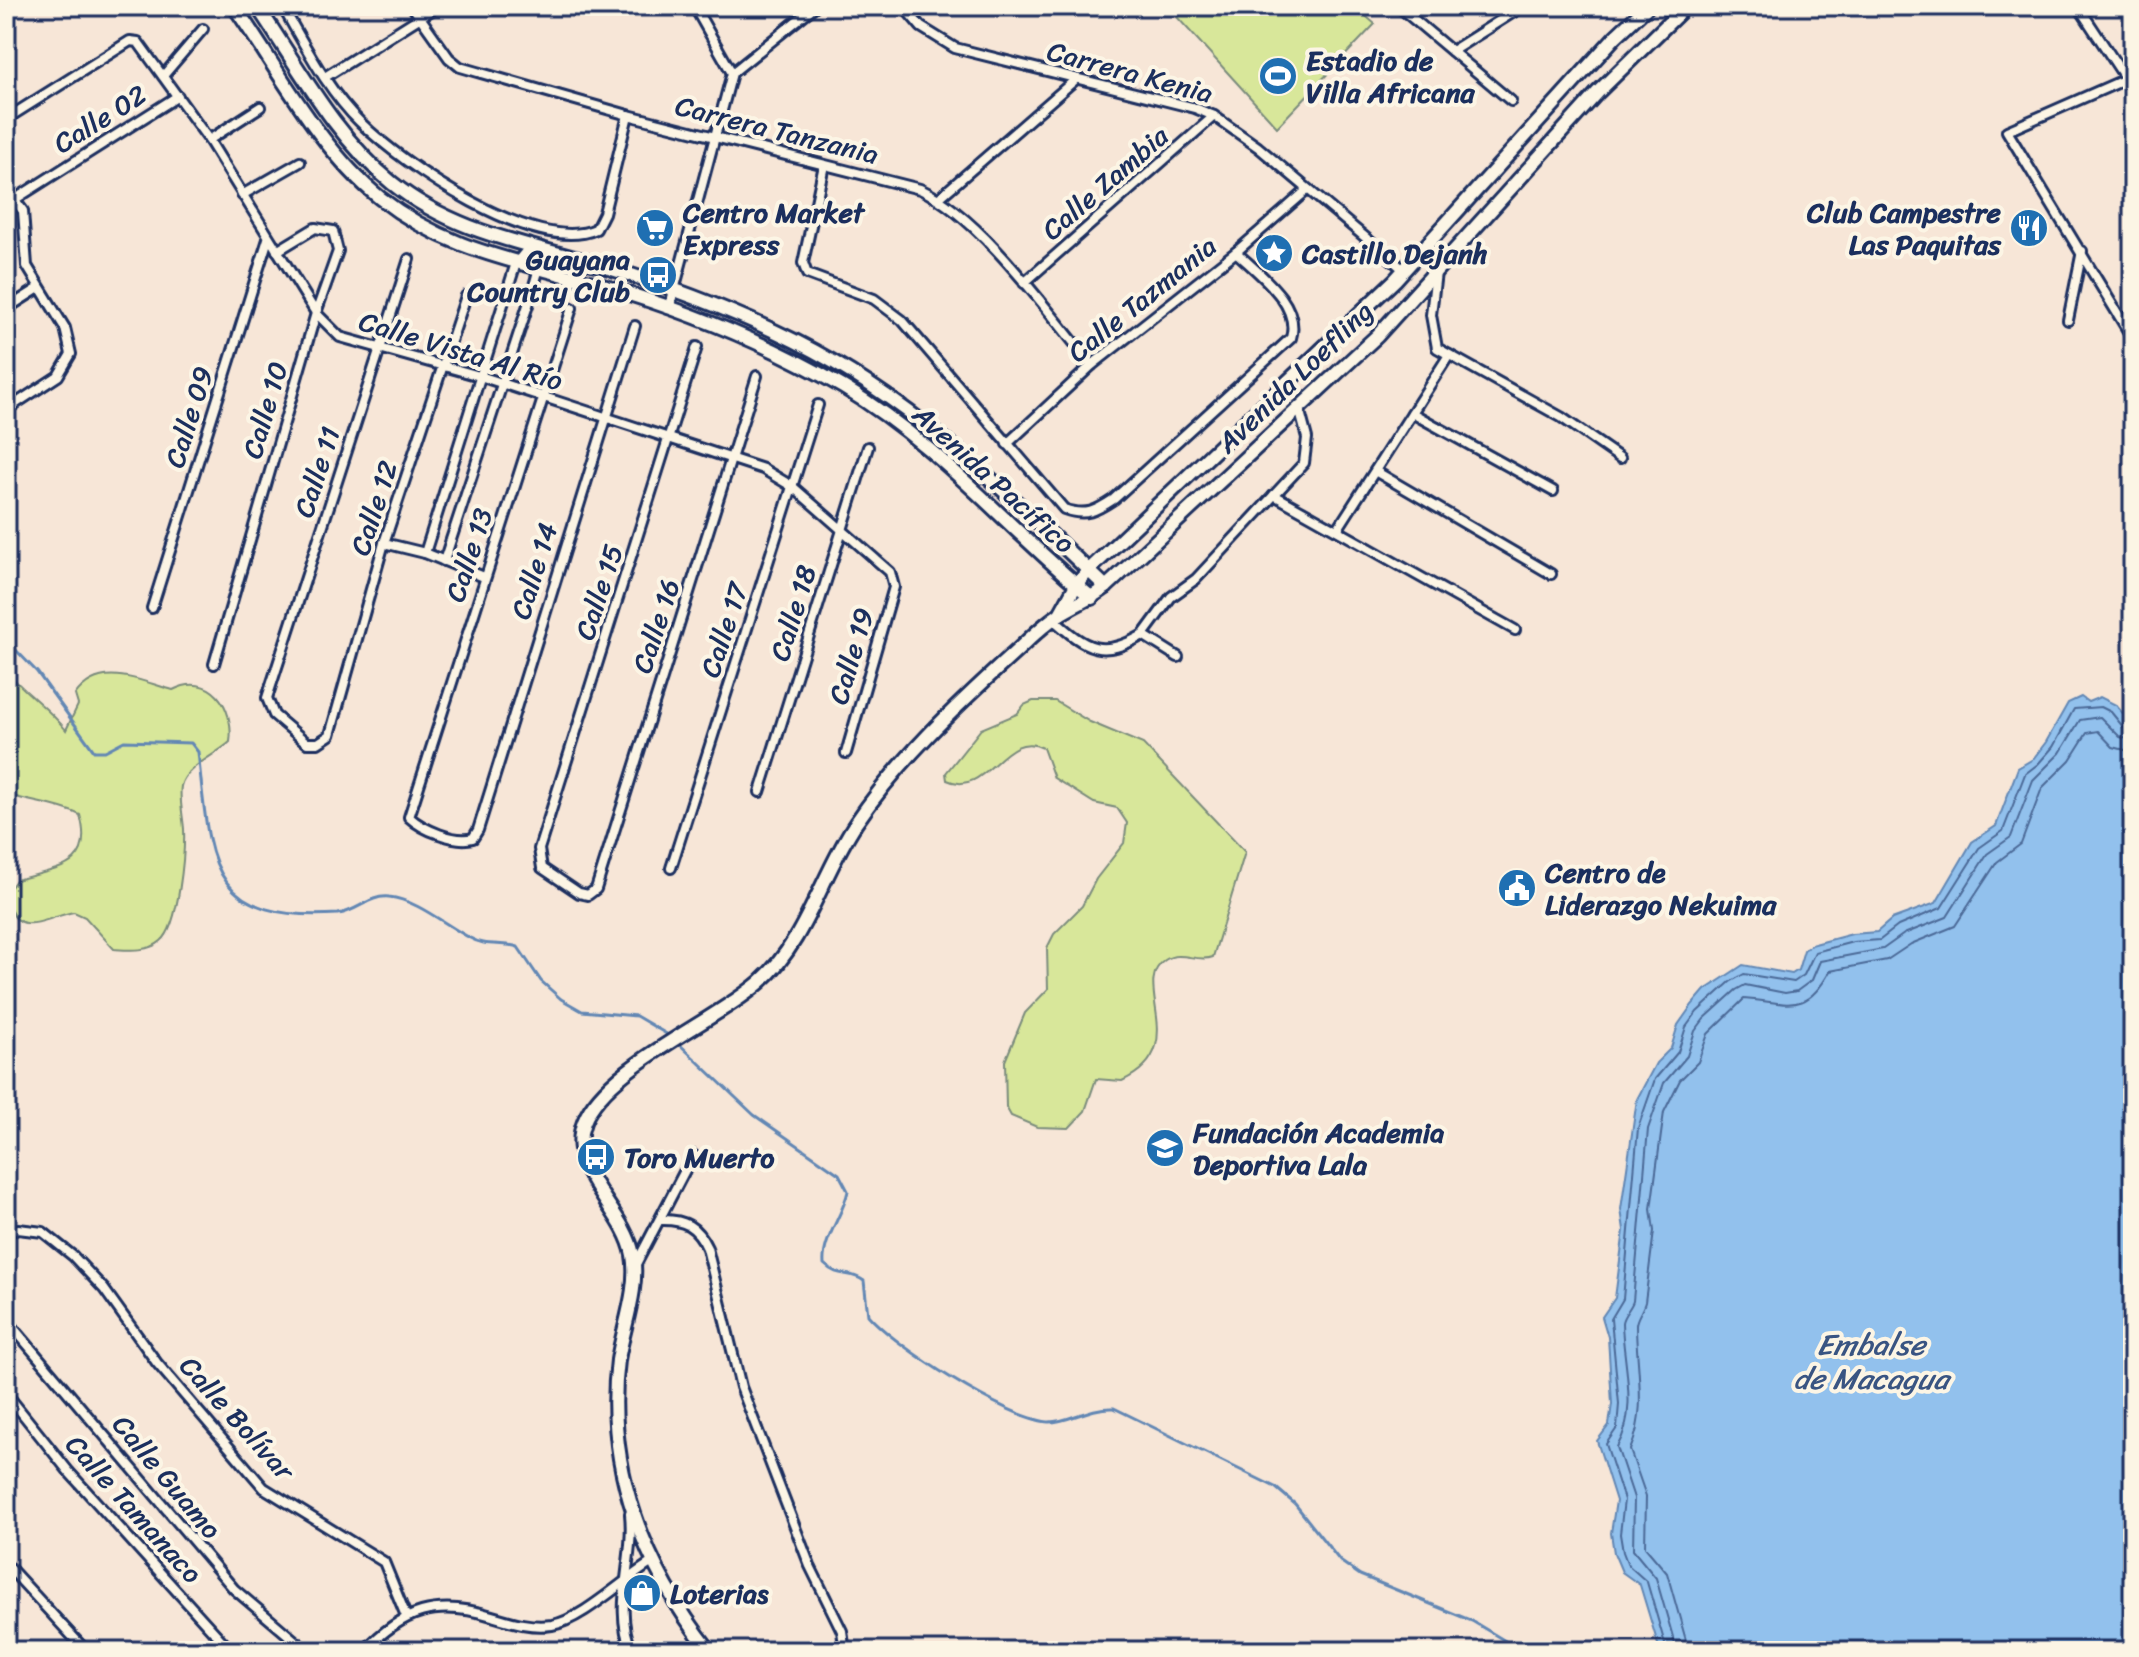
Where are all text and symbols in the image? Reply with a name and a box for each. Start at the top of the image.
street label: Carrera Kenia [1042,26,1218,118]
place label: Estadio de Villa Africana [1306,36,1476,117]
sports icon: Estadio de Villa Africana [1257,55,1299,97]
street label: Calle 02 [43,71,157,167]
street label: Carrera Tanzania [670,81,884,179]
street label: Calle Zambia [1030,113,1181,253]
place label: Centro Market Express [682,188,866,269]
place label: Club Campestre Las Paquitas [1806,188,2002,269]
supermarket icon: Centro Market Express [634,207,676,249]
restaurant icon: Club Campestre Las Paquitas [2008,207,2050,249]
street label: Calle Tazmania [1056,223,1228,375]
place label: Castillo Dejanh [1301,229,1488,278]
place icon: Castillo Dejanh [1253,232,1295,274]
place label: Guayana Country Club [466,235,630,316]
bus stop icon: Guayana Country Club [637,254,679,296]
street label: Avenida Loefling [1204,289,1385,466]
street label: Calle Vista Al Río [353,297,569,405]
street label: Calle 10 [228,356,302,464]
street label: Calle 09 [150,360,228,474]
street label: Avenida Pacífico [900,391,1087,566]
street label: Calle 11 [279,420,355,524]
street label: Calle 12 [336,454,412,562]
street label: Calle 13 [431,502,507,608]
street label: Calle 14 [496,517,572,625]
street label: Calle 15 [561,538,637,646]
street label: Calle 18 [755,559,831,667]
street label: Calle 16 [618,572,694,680]
street label: Calle 17 [686,574,763,684]
street label: Calle 19 [814,602,888,710]
place label: Centro de Liderazgo Nekuima [1544,848,1777,929]
public building icon: Centro de Liderazgo Nekuima [1496,867,1538,909]
place label: Fundación Academia Deportiva Lala [1192,1108,1444,1189]
school or university icon: Fundación Academia Deportiva Lala [1144,1127,1186,1169]
place label: Toro Muerto [624,1133,775,1182]
bus stop icon: Toro Muerto [575,1136,617,1178]
water label: Embalse de Macagua [1794,1318,1952,1406]
street label: Calle Bolívar [167,1344,308,1493]
street label: Calle Guamo [100,1403,234,1551]
street label: Calle Tamanaco [53,1423,215,1595]
place label: Loterias [670,1569,769,1618]
shop icon: Loterias [621,1572,663,1614]

